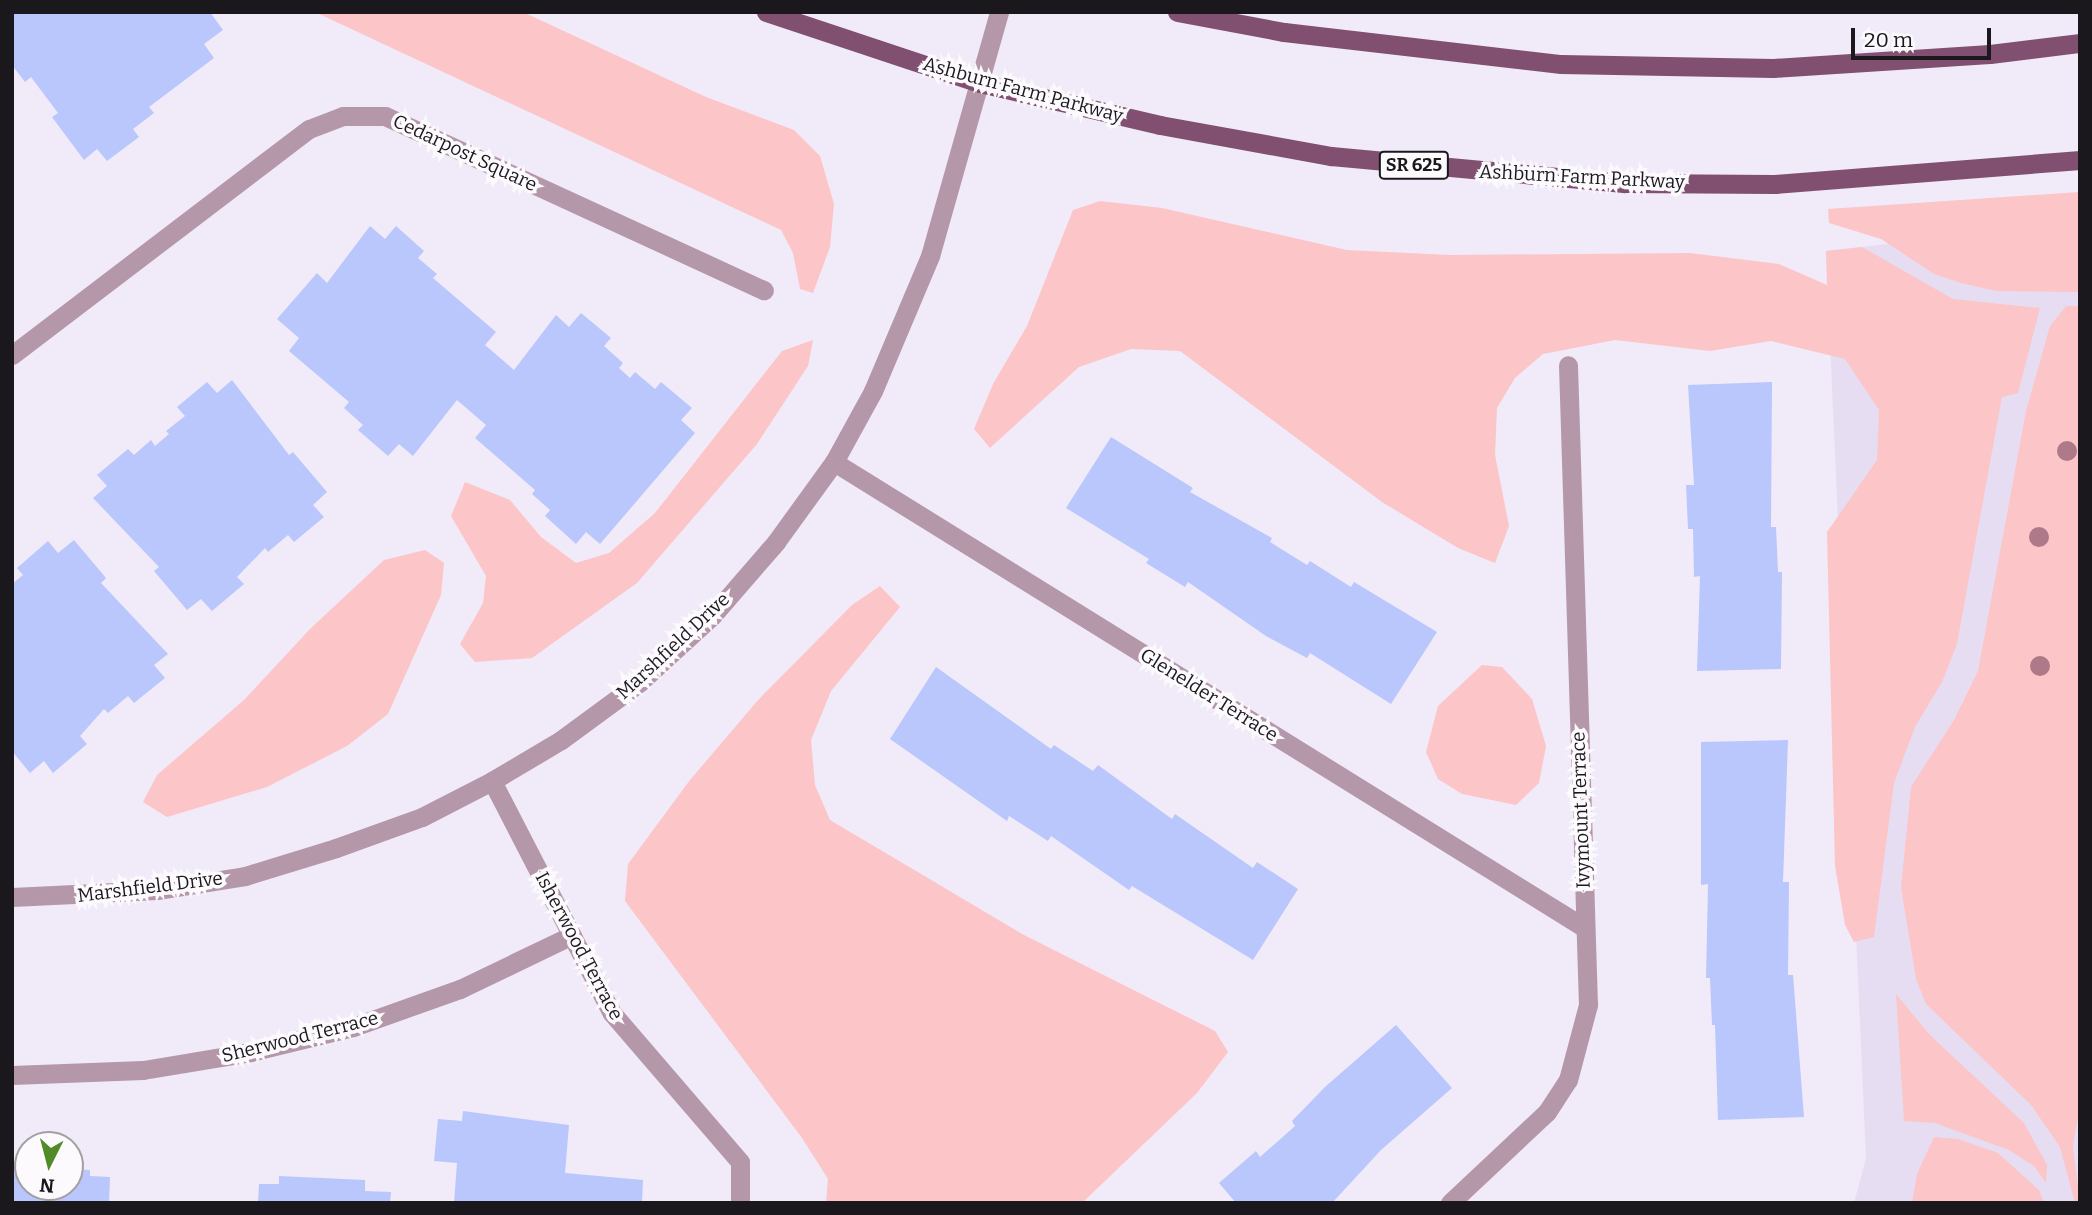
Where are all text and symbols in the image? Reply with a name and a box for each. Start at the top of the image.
scale bar [1854,14,1994,58]
text: 20 m [1864,27,1913,53]
street label: Ashburn Farm Parkway [921,52,1125,128]
street label: Cedarpost Square [389,110,541,196]
road number: SR 625 [1377,150,1451,180]
street label: Ashburn Farm Parkway [1479,160,1685,194]
street label: Marshfield Drive [612,588,734,704]
street label: Glenelder Terrace [1136,643,1282,747]
street label: Ivymount Terrace [1567,731,1595,889]
street label: Marshfield Drive [76,867,224,907]
street label: Isherwood Terrace [530,868,628,1024]
street label: Sherwood Terrace [219,1007,381,1067]
north arrow [14,1131,84,1201]
text: N [38,1173,55,1198]

